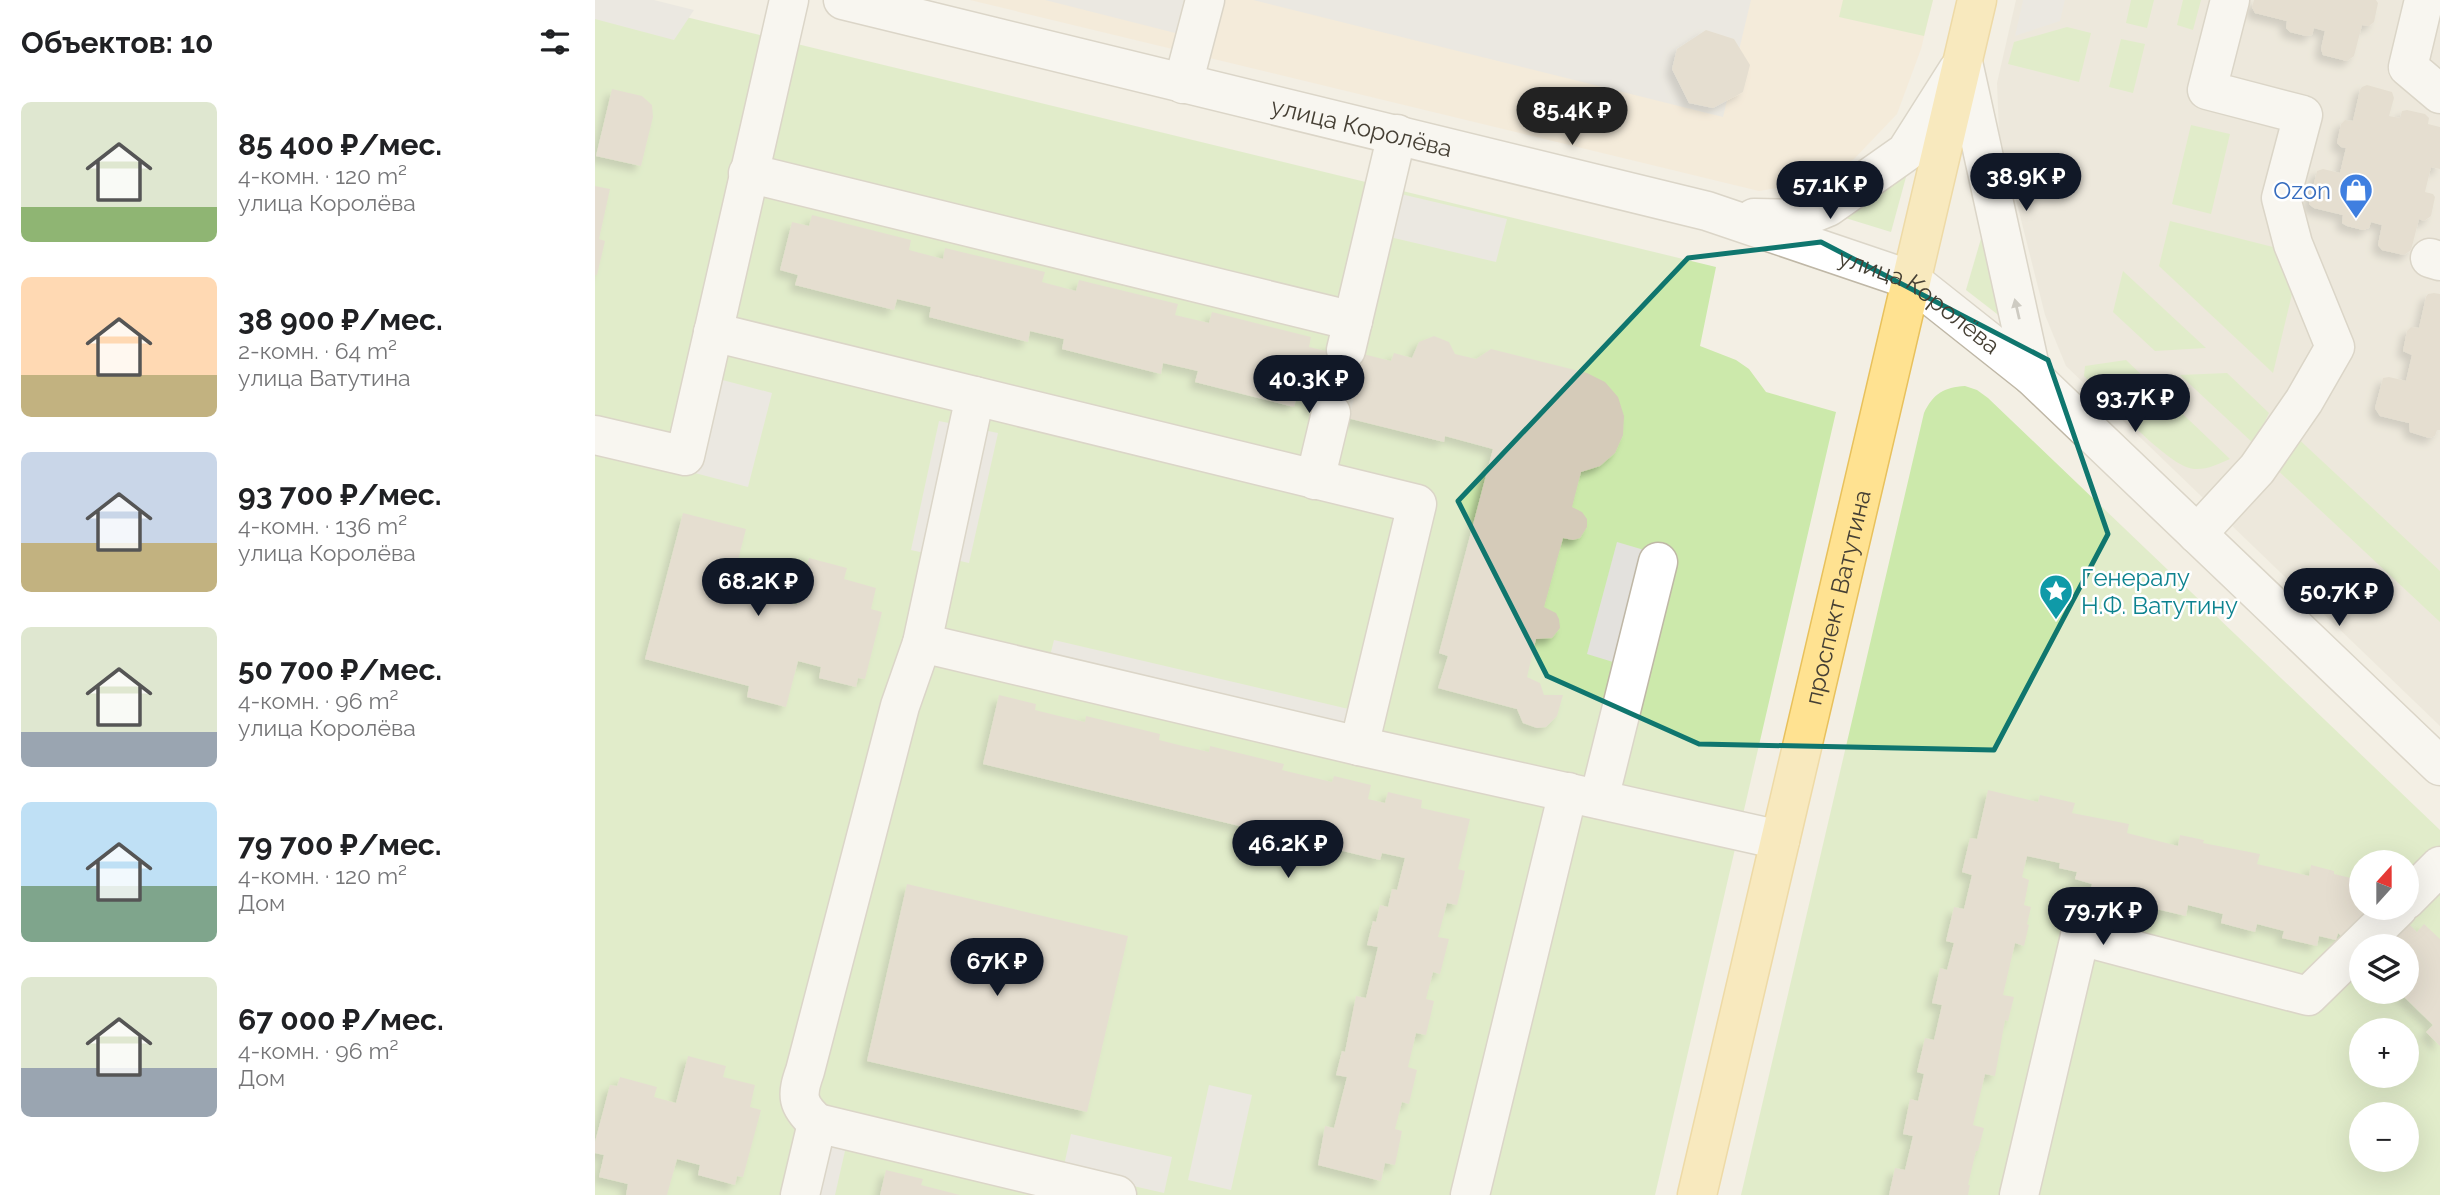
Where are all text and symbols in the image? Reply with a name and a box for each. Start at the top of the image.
icon: filters [536,23,574,61]
text: Объектов: 10 [21,25,213,60]
pin: 85.4K ₽ [1507,88,1637,147]
street label: улица Королёва [1268,91,1455,163]
text: 85.4K ₽ [1533,96,1611,123]
text: 85 400 ₽/мес. [238,127,442,162]
icon: home [77,130,161,214]
pin: 38.9K ₽ [1961,154,2091,213]
text: 4-комн. · 120 m² [238,162,407,189]
pin: 57.1K ₽ [1765,162,1895,221]
text: 38.9K ₽ [1986,162,2066,189]
text: 57.1K ₽ [1793,170,1867,197]
shop icon: Ozon [2337,171,2375,220]
place label: Ozon [2273,176,2331,205]
text: улица Королёва [238,189,416,216]
street label: улица Королёва [1835,242,2006,360]
one-way arrow [2012,298,2023,320]
text: 38 900 ₽/мес. [238,302,443,337]
icon: home [77,305,161,389]
text: 2-комн. · 64 m² [238,337,397,364]
pin: 40.3K ₽ [1244,356,1374,415]
text: улица Ватутина [238,364,411,391]
text: 40.3K ₽ [1269,364,1349,391]
pin: 93.7K ₽ [2070,374,2200,434]
text: 93.7K ₽ [2096,383,2174,410]
text: 93 700 ₽/мес. [238,477,441,512]
icon: home [77,480,161,564]
street label: проспект Ватутина [1798,487,1876,708]
text: 4-комн. · 136 m² [238,512,407,539]
text: улица Королёва [238,539,416,566]
pin: 68.2K ₽ [693,558,823,618]
place label: Генералу Н.Ф. Ватутину [2081,563,2238,620]
text: 68.2K ₽ [718,567,798,594]
pin: 50.7K ₽ [2274,568,2404,628]
place icon: Генералу Н.Ф. Ватутину [2037,572,2075,621]
text: 50.7K ₽ [2300,577,2378,604]
text: 50 700 ₽/мес. [238,652,442,687]
icon: home [77,655,161,739]
text: 4-комн. · 96 m² [238,687,398,714]
text: улица Королёва [238,714,416,741]
pin: 46.2K ₽ [1223,820,1353,880]
text: 79 700 ₽/мес. [238,827,442,862]
text: 46.2K ₽ [1248,829,1328,856]
icon: home [77,830,161,914]
north arrow [2349,850,2419,920]
map controls [2349,850,2419,1172]
text: 4-комн. · 120 m² [238,862,407,889]
pin: 79.7K ₽ [2038,888,2168,947]
text: Дом [238,889,285,916]
text: 79.7K ₽ [2064,896,2142,923]
button: layers [2349,934,2419,1004]
pin: 67K ₽ [948,939,1046,998]
text: 67K ₽ [967,947,1027,974]
text: 67 000 ₽/мес. [238,1002,444,1037]
icon: home [77,1005,161,1089]
button: + [2349,1018,2419,1088]
text: 4-комн. · 96 m² [238,1037,398,1064]
text: Дом [238,1064,285,1091]
button: − [2349,1102,2419,1172]

